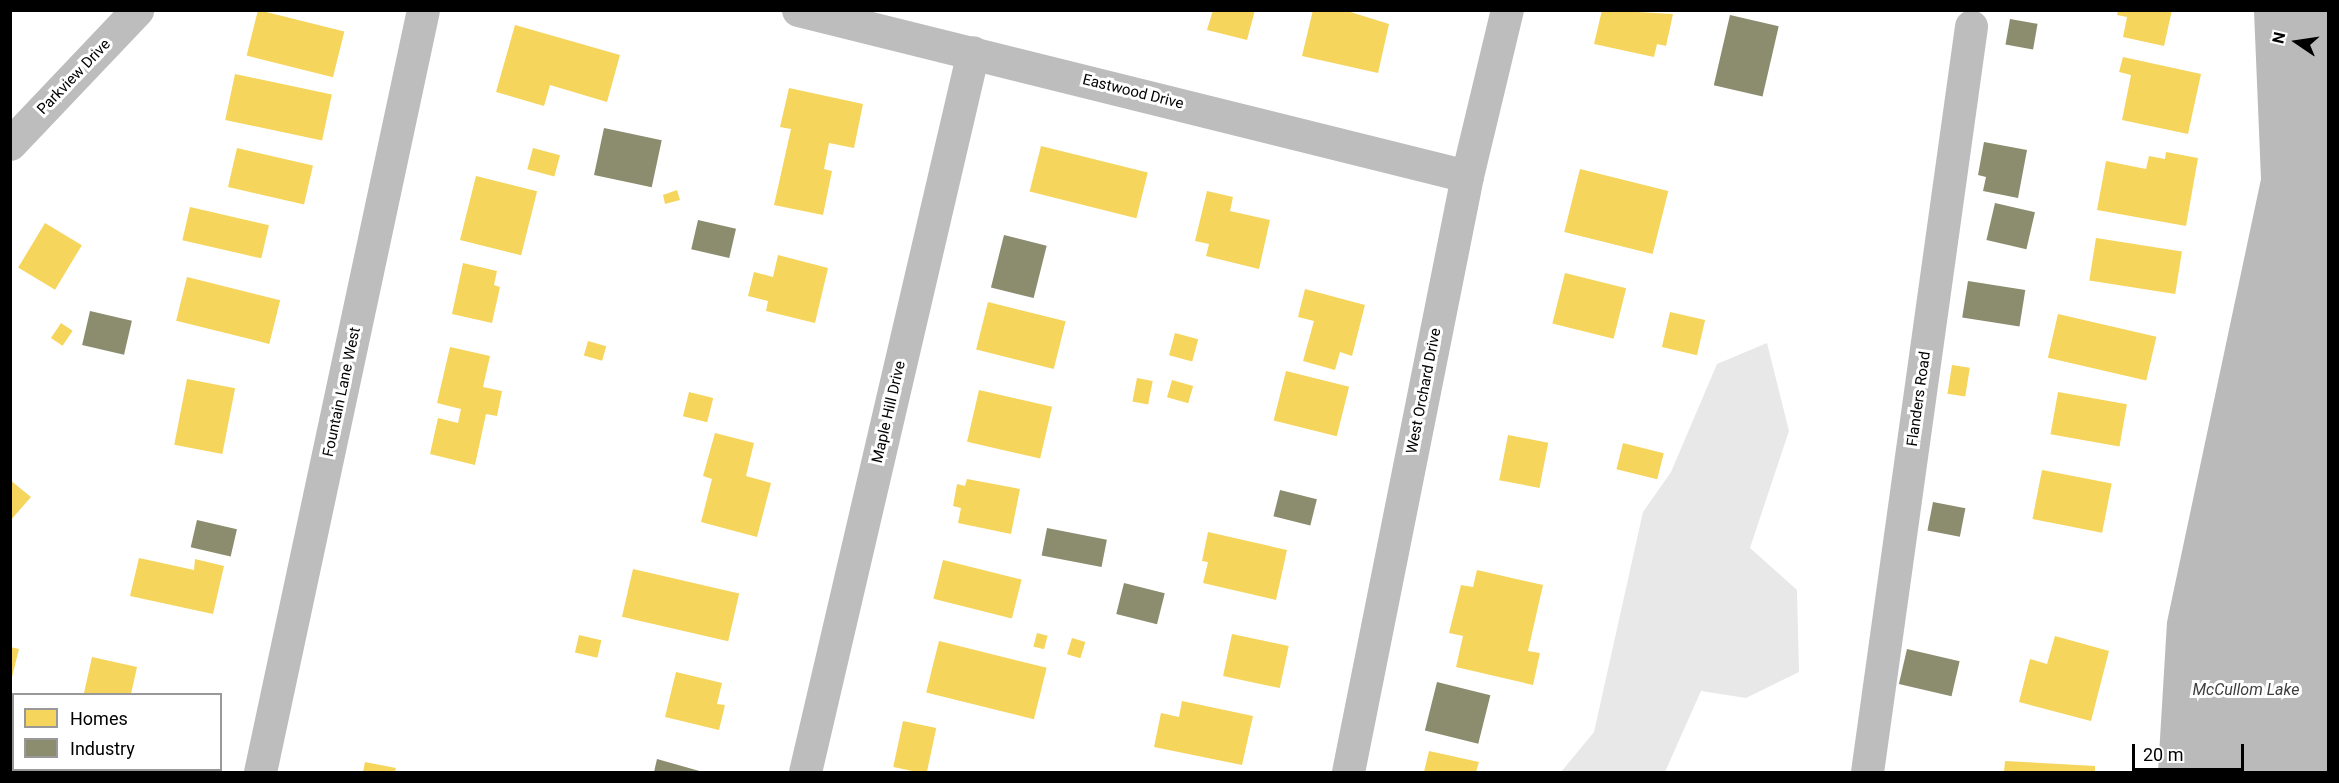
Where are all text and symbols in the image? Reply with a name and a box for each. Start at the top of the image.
north arrow [2267,12,2327,72]
text: N [2268,30,2289,45]
street label: Parkview Drive [34,36,114,118]
street label: Eastwood Drive [1081,71,1185,113]
street label: Fountain Lane West [319,326,365,458]
street label: West Orchard Drive [1403,327,1445,455]
street label: Flanders Road [1903,350,1935,448]
street label: Maple Hill Drive [869,359,909,465]
water label: McCullom Lake [2192,680,2300,700]
legend [12,693,222,771]
text: Homes [70,708,128,729]
scale bar [2135,732,2248,770]
text: Industry [70,738,135,759]
text: 20 m [2143,744,2183,765]

